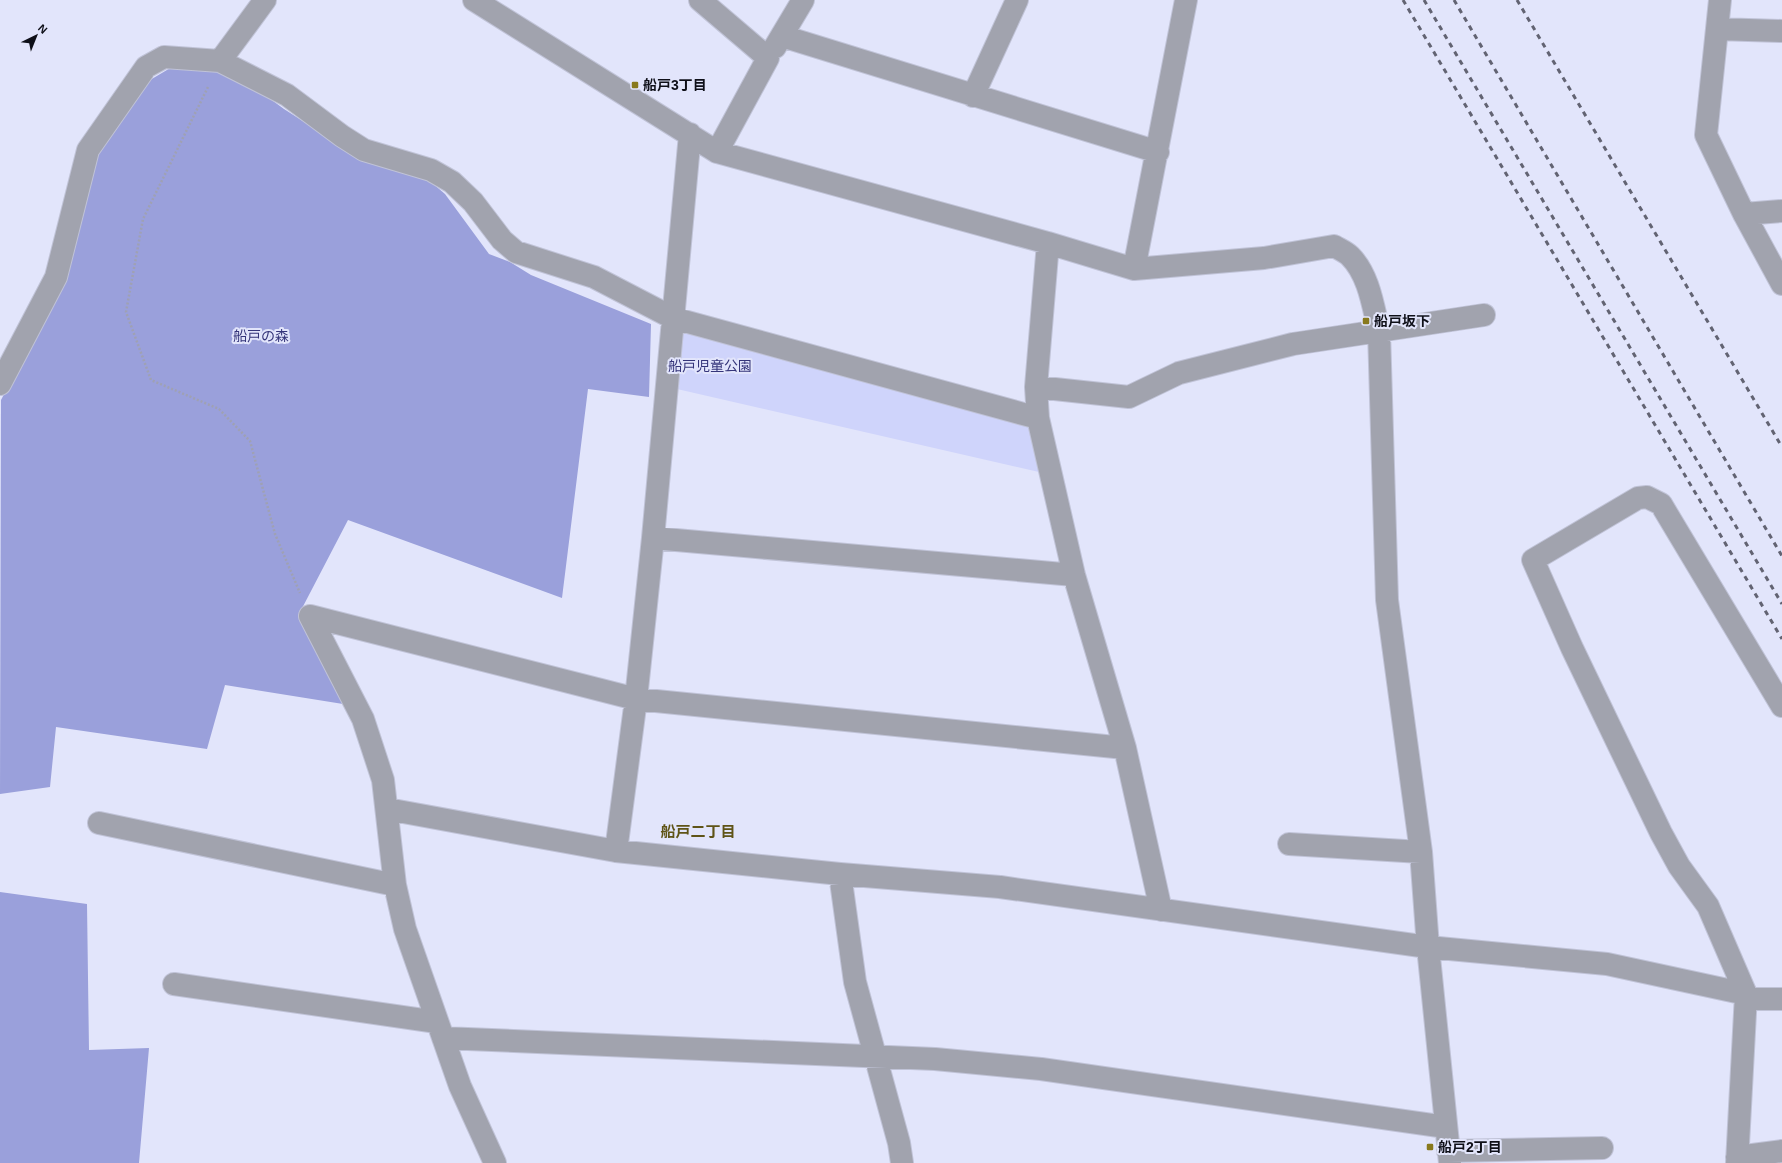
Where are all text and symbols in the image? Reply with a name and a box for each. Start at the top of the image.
north arrow [16,16,56,56]
text: N [36,22,50,36]
place label: 船戸3丁目 [643,77,707,93]
marker: 船戸3丁目 [630,80,640,90]
place label: 船戸坂下 [1374,313,1430,329]
marker: 船戸坂下 [1361,316,1371,326]
park label: 船戸の森 [233,328,289,344]
park label: 船戸児童公園 [668,358,752,374]
district label: 船戸二丁目 [660,823,736,840]
place label: 船戸2丁目 [1438,1139,1502,1155]
marker: 船戸2丁目 [1425,1142,1435,1152]

